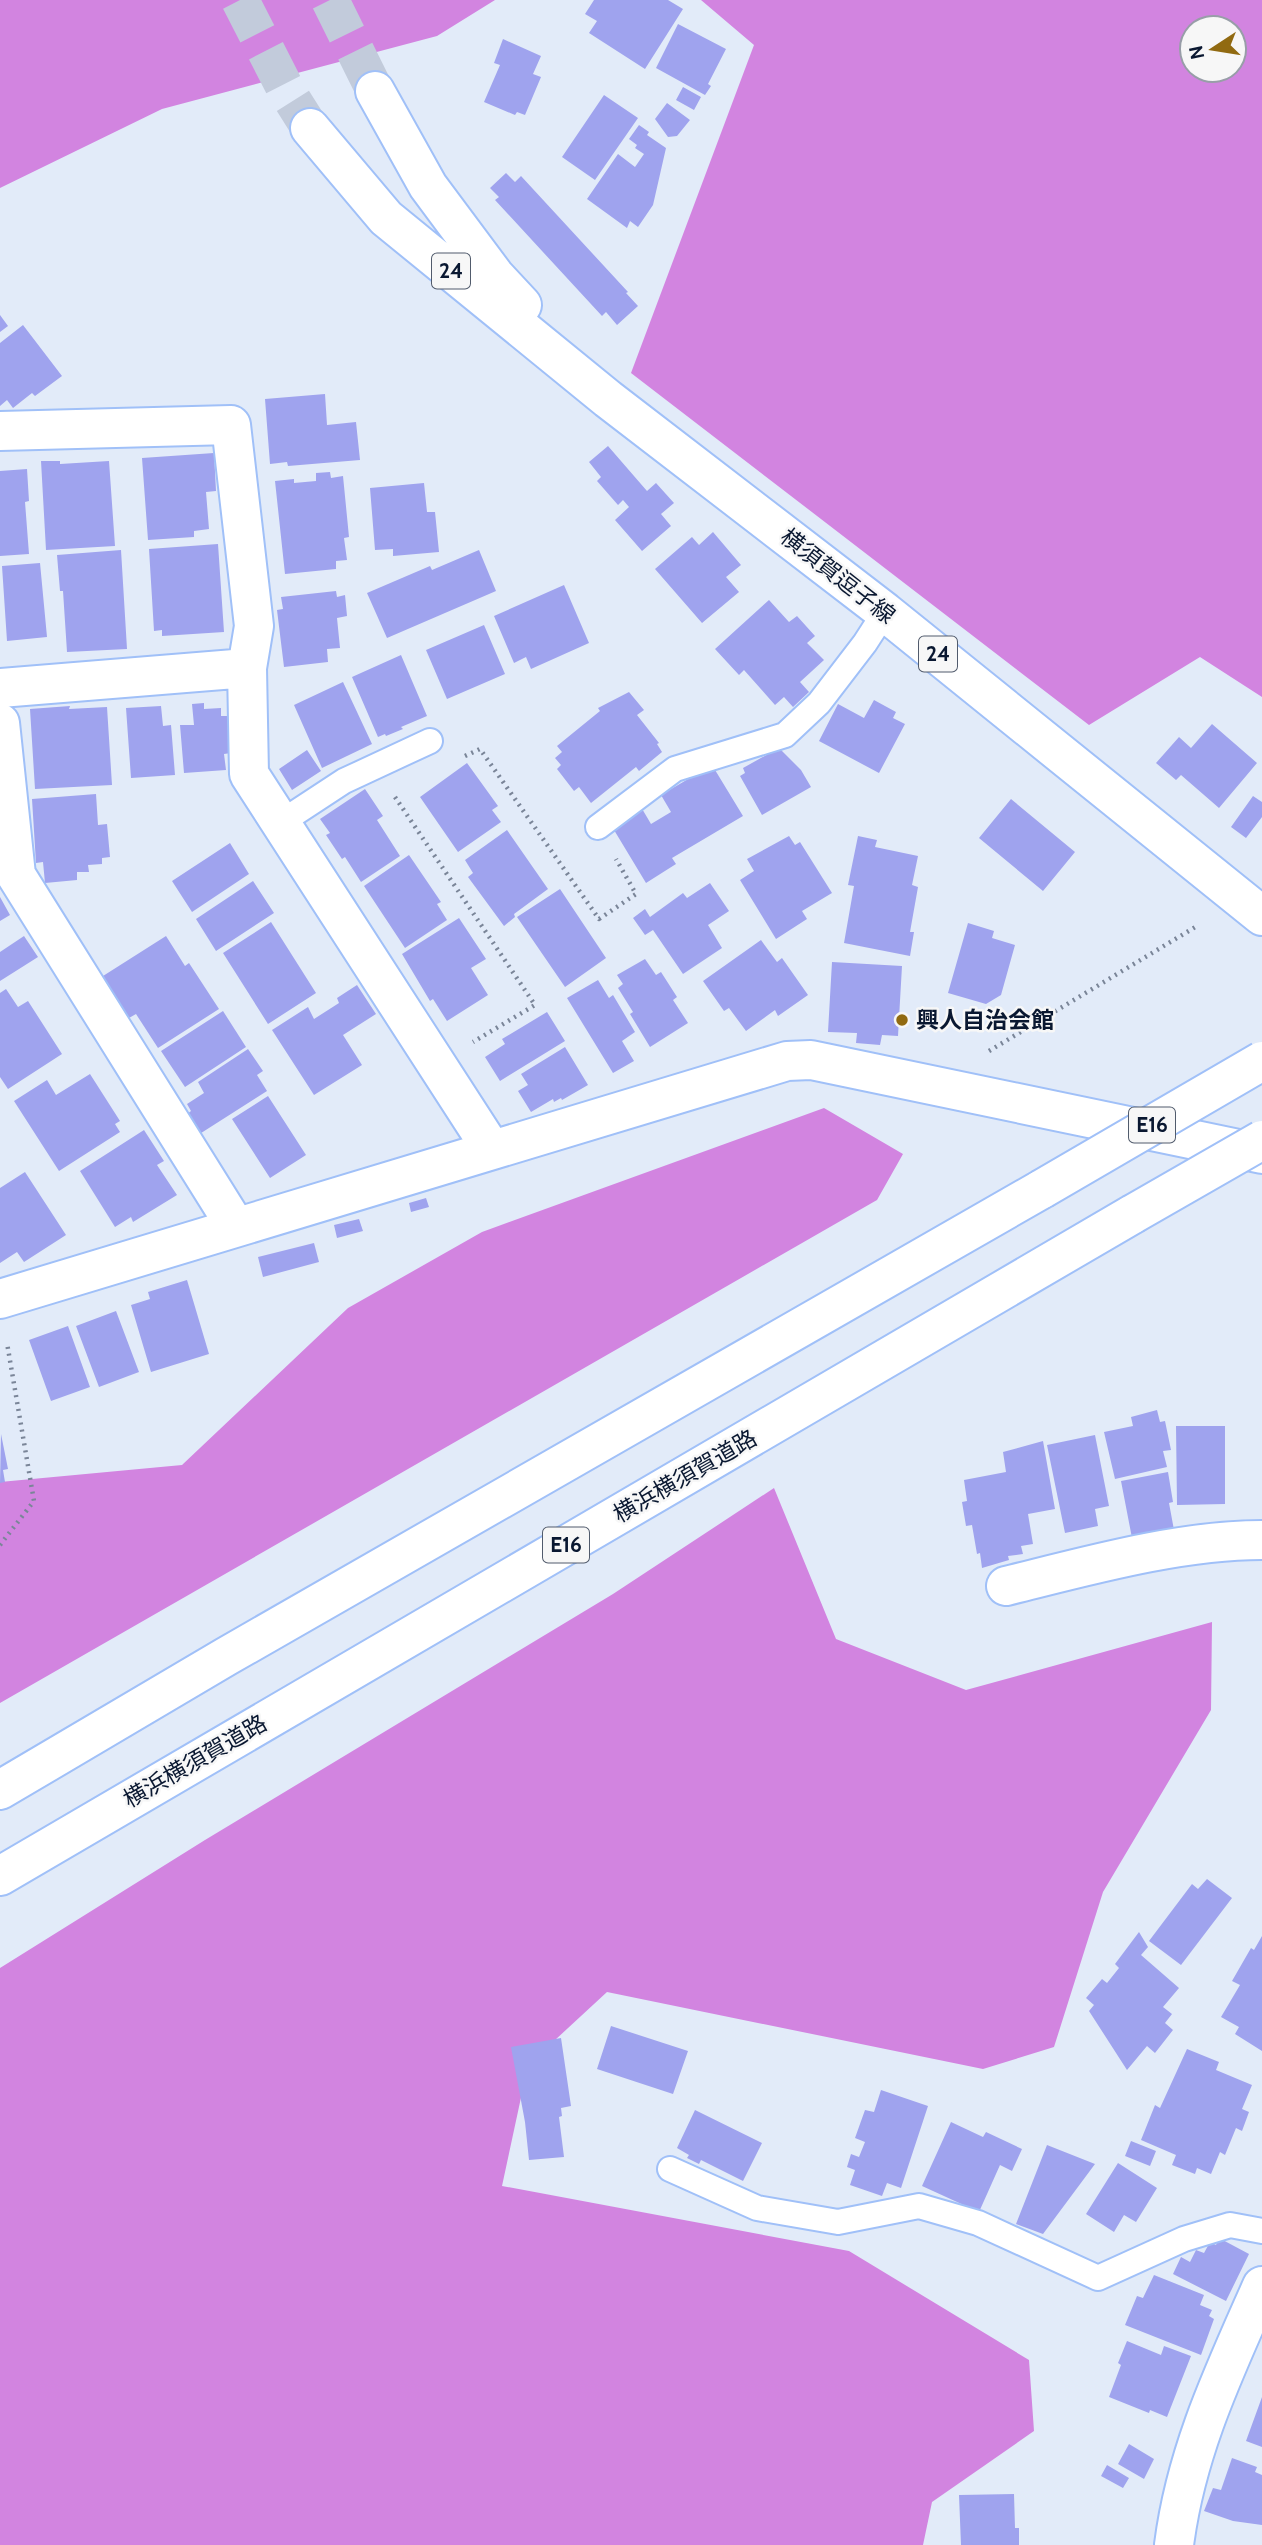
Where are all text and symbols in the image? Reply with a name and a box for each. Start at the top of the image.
north arrow [1178,14,1248,84]
text: N [1184,43,1210,61]
road number: 24 [432,254,470,288]
street label: 横須賀逗子線 [775,522,901,630]
road number: 24 [919,636,957,672]
place label: 興人自治会館 [916,1006,1054,1034]
marker: 興人自治会館 [894,1012,910,1028]
road number: E16 [1129,1108,1175,1142]
street label: 横浜横須賀道路 [608,1424,762,1528]
road number: E16 [543,1528,589,1562]
street label: 横浜横須賀道路 [118,1709,272,1813]

